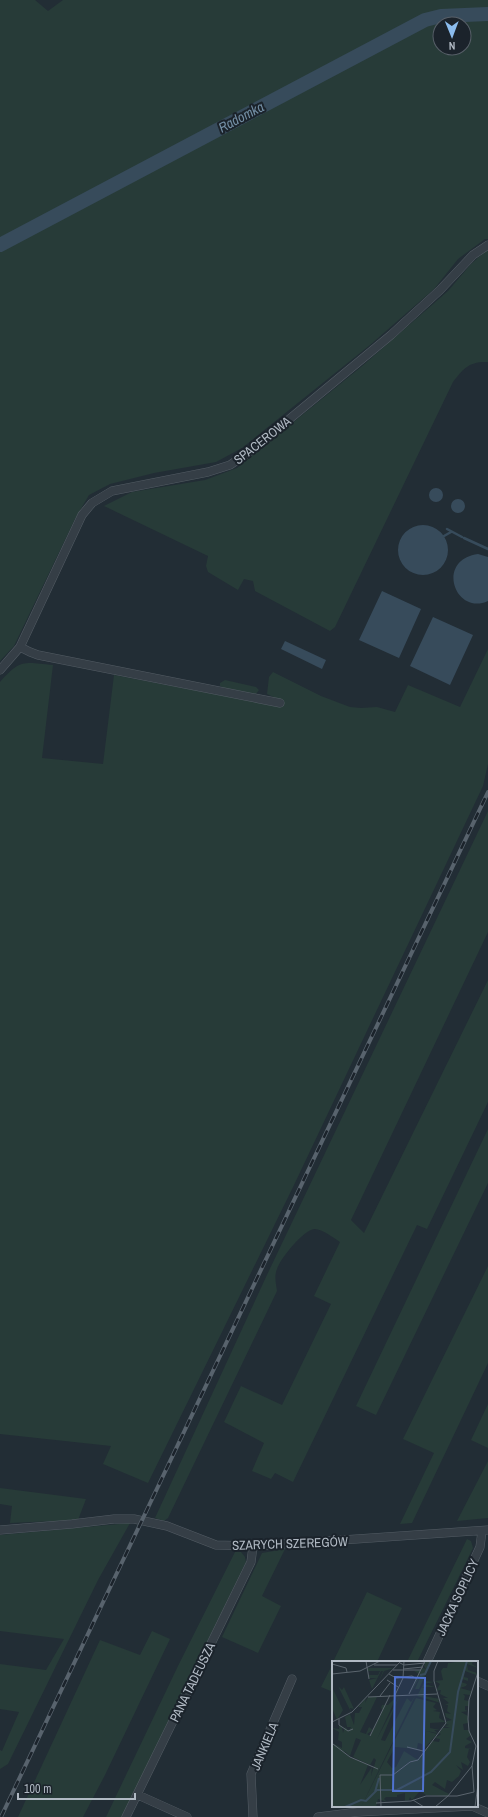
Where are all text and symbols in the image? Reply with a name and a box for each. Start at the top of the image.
north arrow [432,16,472,56]
text: N [449,39,456,53]
water label: Radomka [215,98,267,136]
street label: SPACEROWA [230,412,295,468]
street label: SZARYCH SZEREGÓW [232,1533,348,1554]
street label: JACKA SOPLICY [432,1556,483,1638]
street label: PANA TADEUSZA [166,1639,219,1725]
inset map [332,1661,478,1807]
street label: JANKIELA [247,1719,282,1773]
scale bar [18,1775,135,1801]
text: 100 m [24,1781,51,1797]

